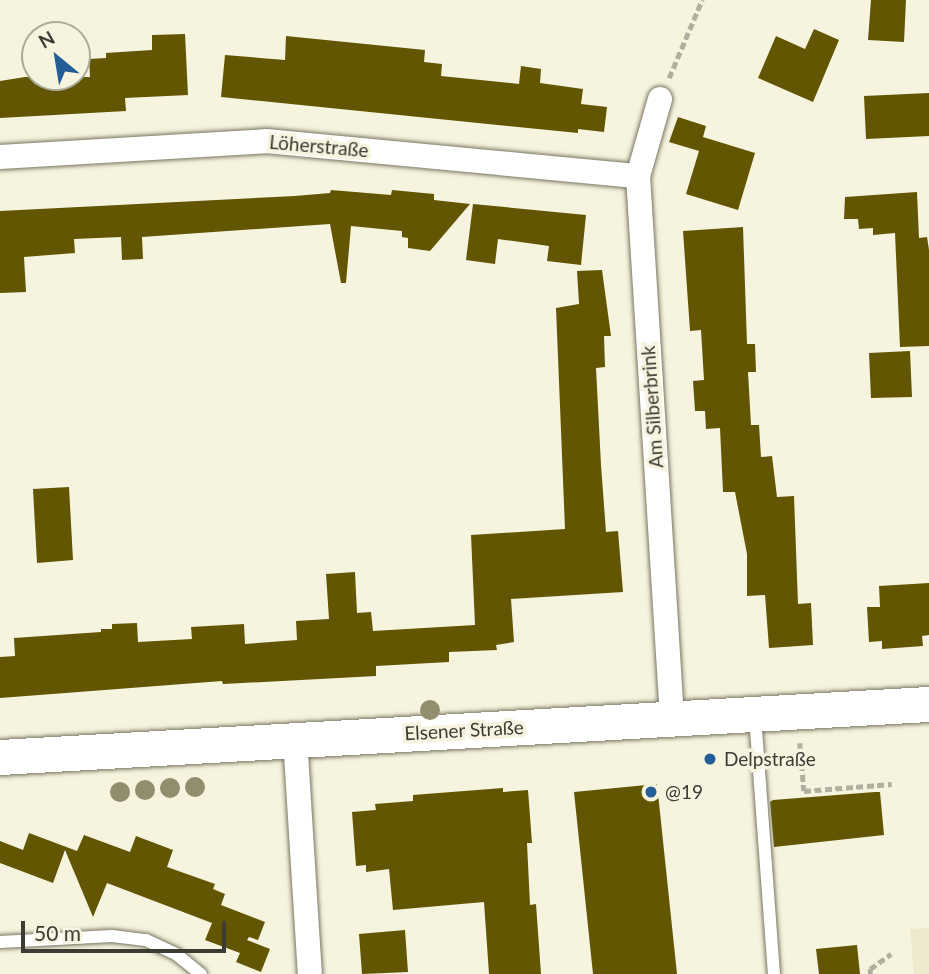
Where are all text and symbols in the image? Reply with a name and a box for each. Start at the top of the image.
north arrow [21,21,91,91]
text: N [34,25,58,53]
street label: Löherstraße [268,130,370,162]
street label: Am Silberbrink [636,345,668,469]
street label: Elsener Straße [403,715,525,745]
place label: Delpstraße [724,748,816,770]
marker: Delpstraße [702,751,718,767]
place label: @19 [665,781,703,803]
marker: @19 [643,784,659,800]
scale bar [24,908,229,952]
text: 50 m [34,920,81,945]

